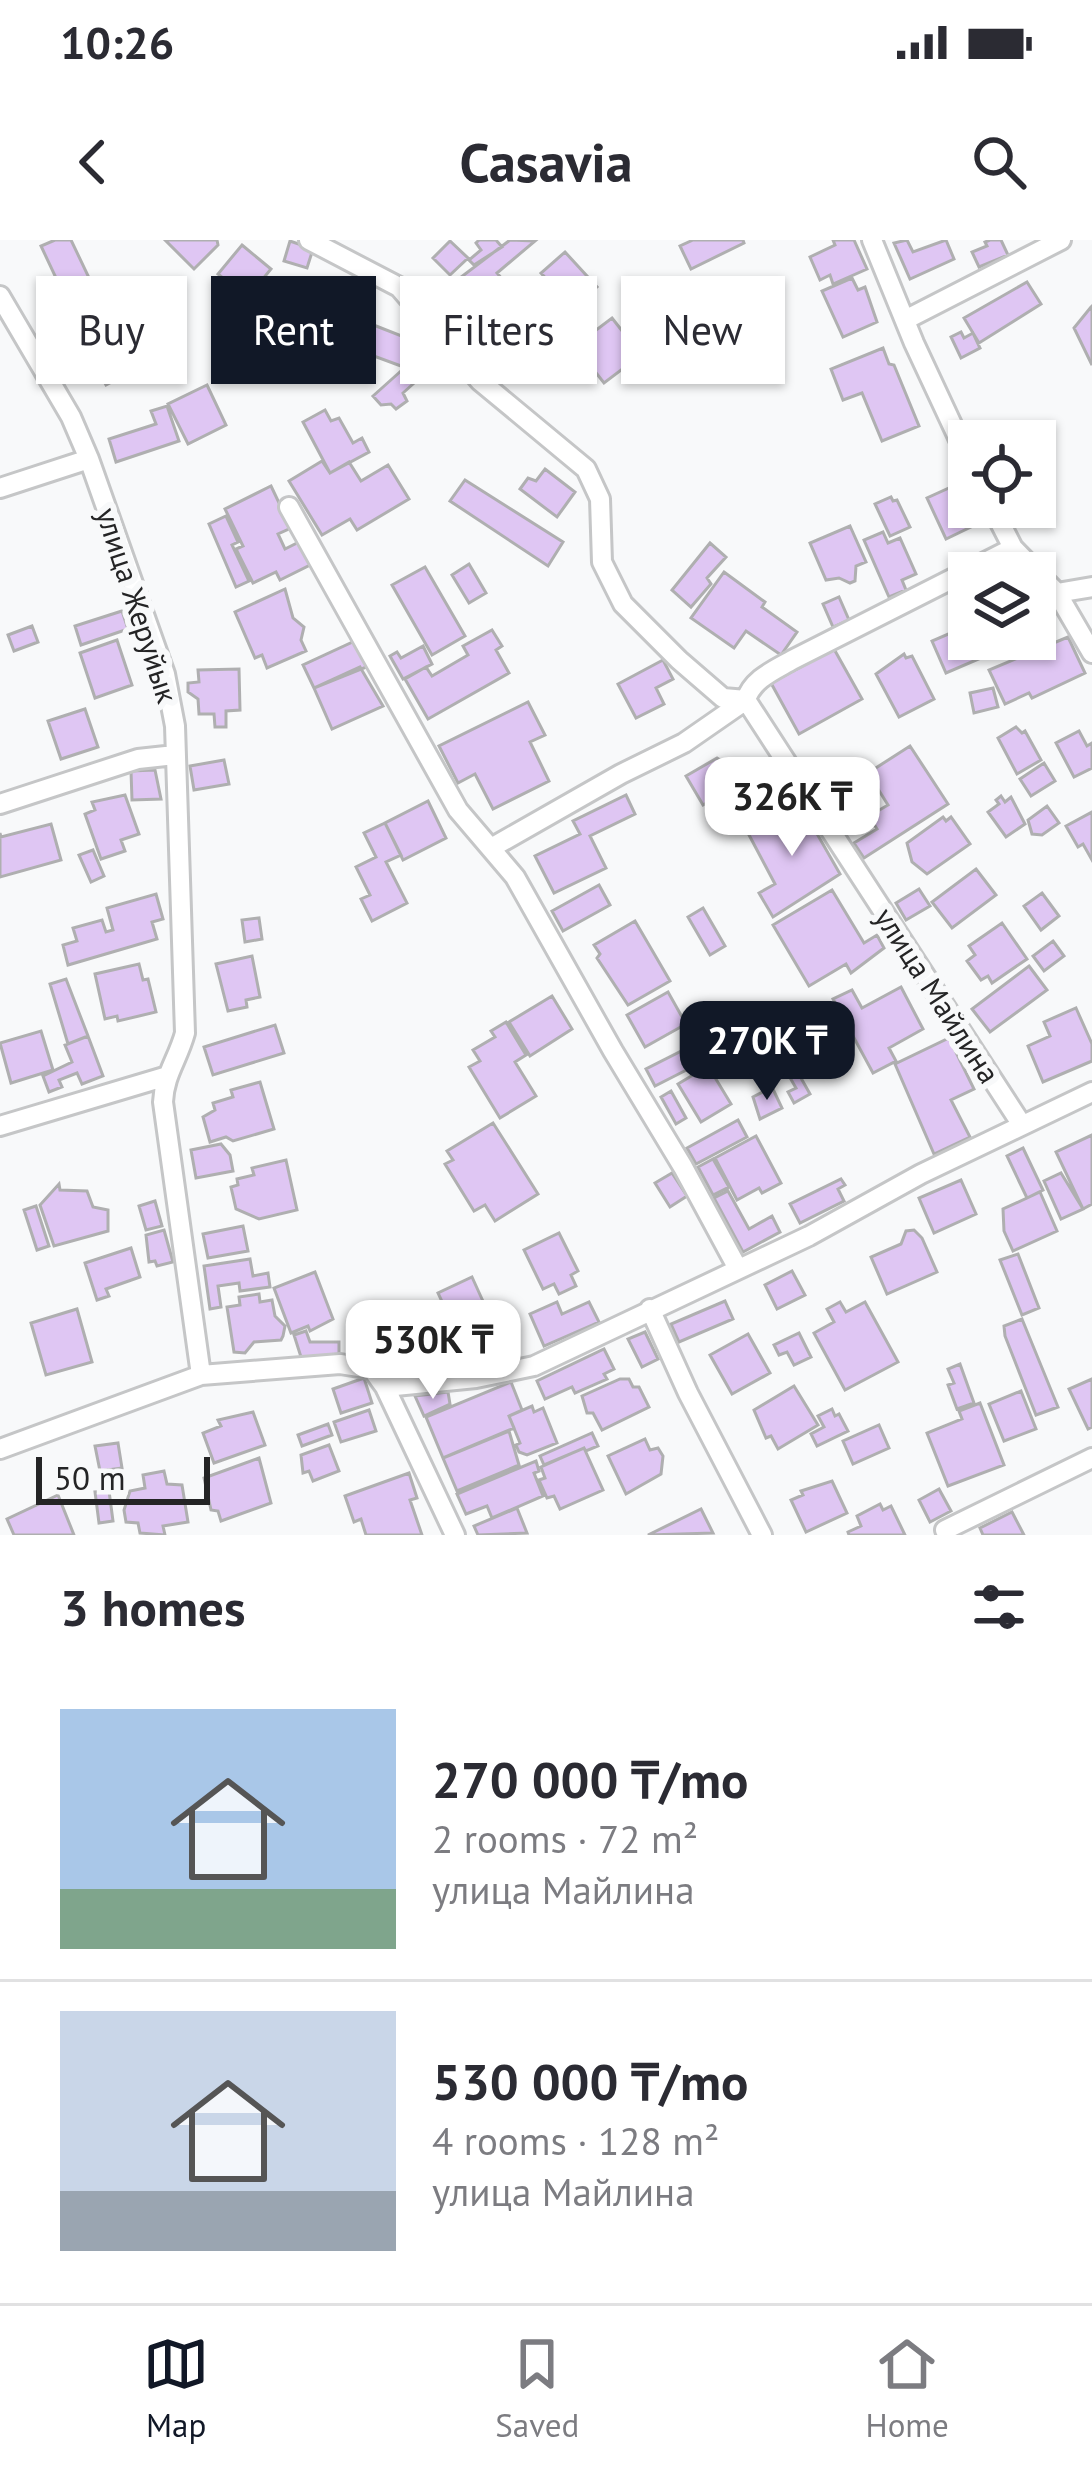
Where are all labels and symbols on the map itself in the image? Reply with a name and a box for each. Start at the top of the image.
street label: улица Жеруйык [88,502,188,708]
pin: 326K ₸ [694,757,890,859]
street label: улица Майлина [867,900,1009,1090]
pin: 270K ₸ [669,1001,865,1103]
pin: 530K ₸ [335,1300,531,1402]
scale bar [36,1451,210,1504]

